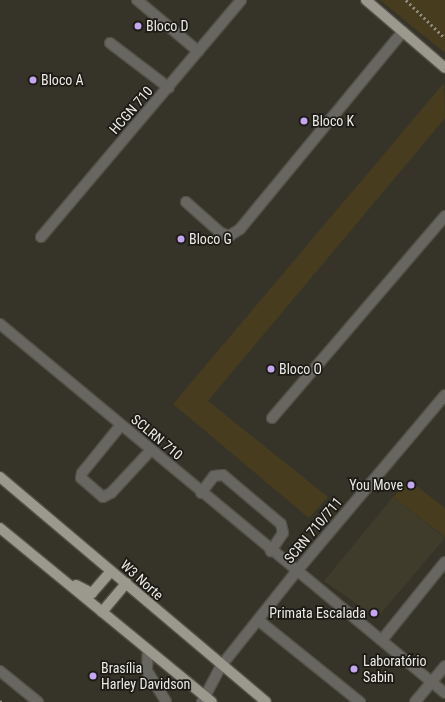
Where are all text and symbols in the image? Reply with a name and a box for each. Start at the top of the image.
place label: Bloco D [146,18,189,34]
marker: Bloco D [133,21,143,31]
place label: Bloco A [41,72,84,88]
marker: Bloco A [28,75,38,85]
street label: HCGN 710 [106,83,156,137]
place label: Bloco K [312,113,354,129]
marker: Bloco K [299,116,309,126]
place label: Bloco G [189,231,232,247]
marker: Bloco G [176,234,186,244]
place label: Bloco O [279,361,322,377]
marker: Bloco O [266,364,276,374]
street label: SCLRN 710 [128,411,186,463]
place label: You Move [349,477,403,493]
marker: You Move [406,480,416,490]
street label: SCRN 710/711 [280,494,346,566]
street label: W3 Norte [117,556,167,604]
place label: Primata Escalada [269,605,366,621]
marker: Primata Escalada [369,608,379,618]
place label: Laboratório Sabin [363,653,427,686]
place label: Brasília Harley Davidson [101,660,190,692]
marker: Laboratório Sabin [348,663,360,675]
marker: Brasília Harley Davidson [88,671,98,681]

